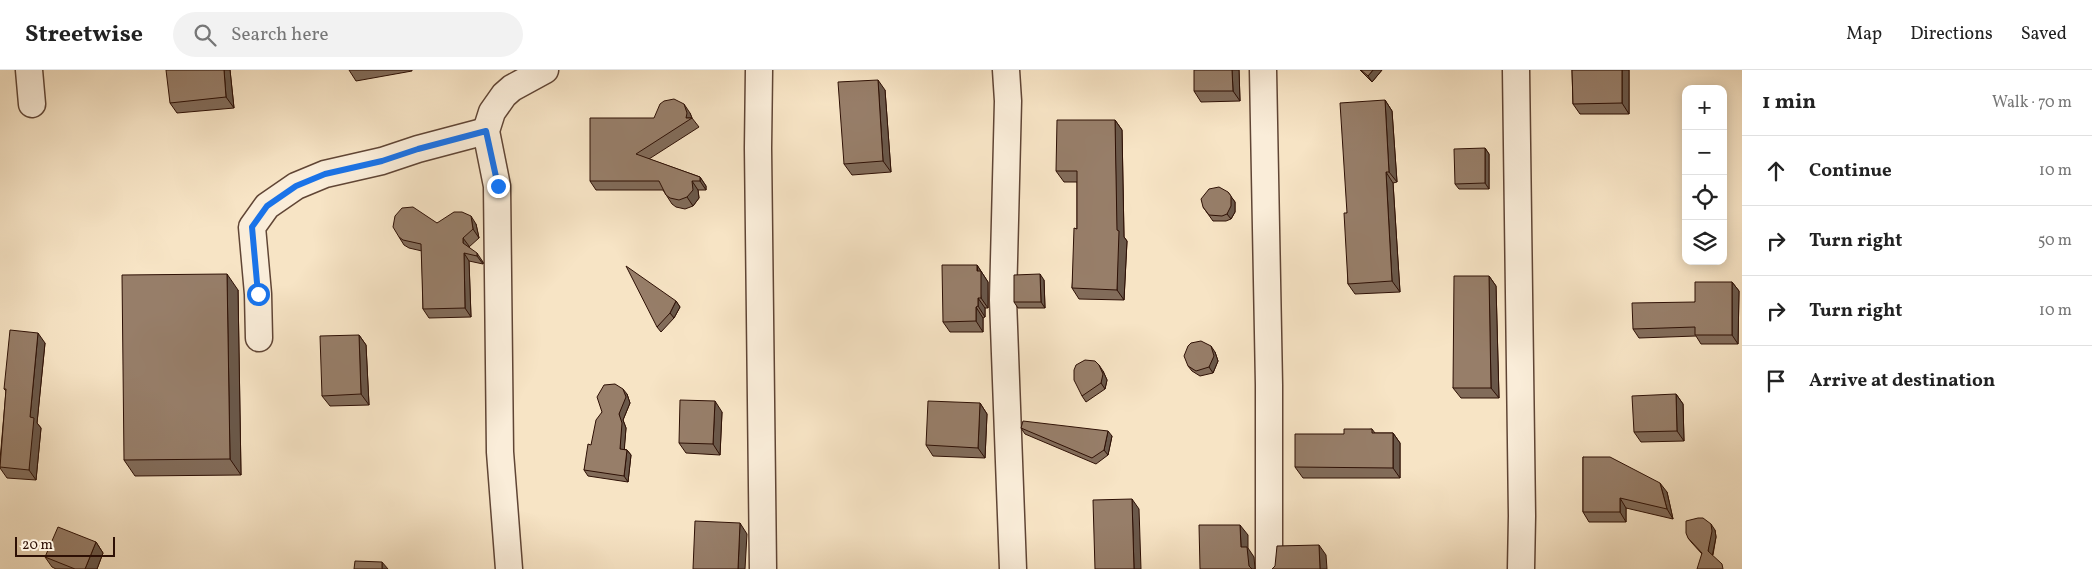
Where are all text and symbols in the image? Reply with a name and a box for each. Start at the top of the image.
search box [173,12,523,57]
text: Streetwise [25,18,143,52]
icon: search [191,21,219,49]
text: Search here [231,22,328,48]
text: Map [1846,22,1882,47]
text: Directions [1910,22,1993,47]
text: Saved [2021,22,2067,47]
map controls [1682,85,1727,265]
button: + [1682,85,1727,130]
text: 1 min [1762,88,1816,117]
text: Walk · 70 m [1992,92,2072,114]
button: − [1682,130,1727,175]
icon: ahead [1762,157,1790,185]
text: Continue [1809,158,1892,184]
text: 10 m [2039,160,2072,182]
route end [487,175,510,198]
button: locate [1682,175,1727,220]
button: layers [1682,220,1727,265]
icon: right [1762,227,1790,255]
text: Turn right [1809,228,1902,254]
text: 50 m [2038,230,2072,252]
route start [247,283,270,306]
icon: right [1762,297,1790,325]
text: Turn right [1809,298,1902,324]
text: 10 m [2039,300,2072,322]
icon: arrive [1762,367,1790,395]
text: Arrive at destination [1809,368,1995,394]
scale bar [15,534,115,557]
text: 20 m [22,536,53,555]

